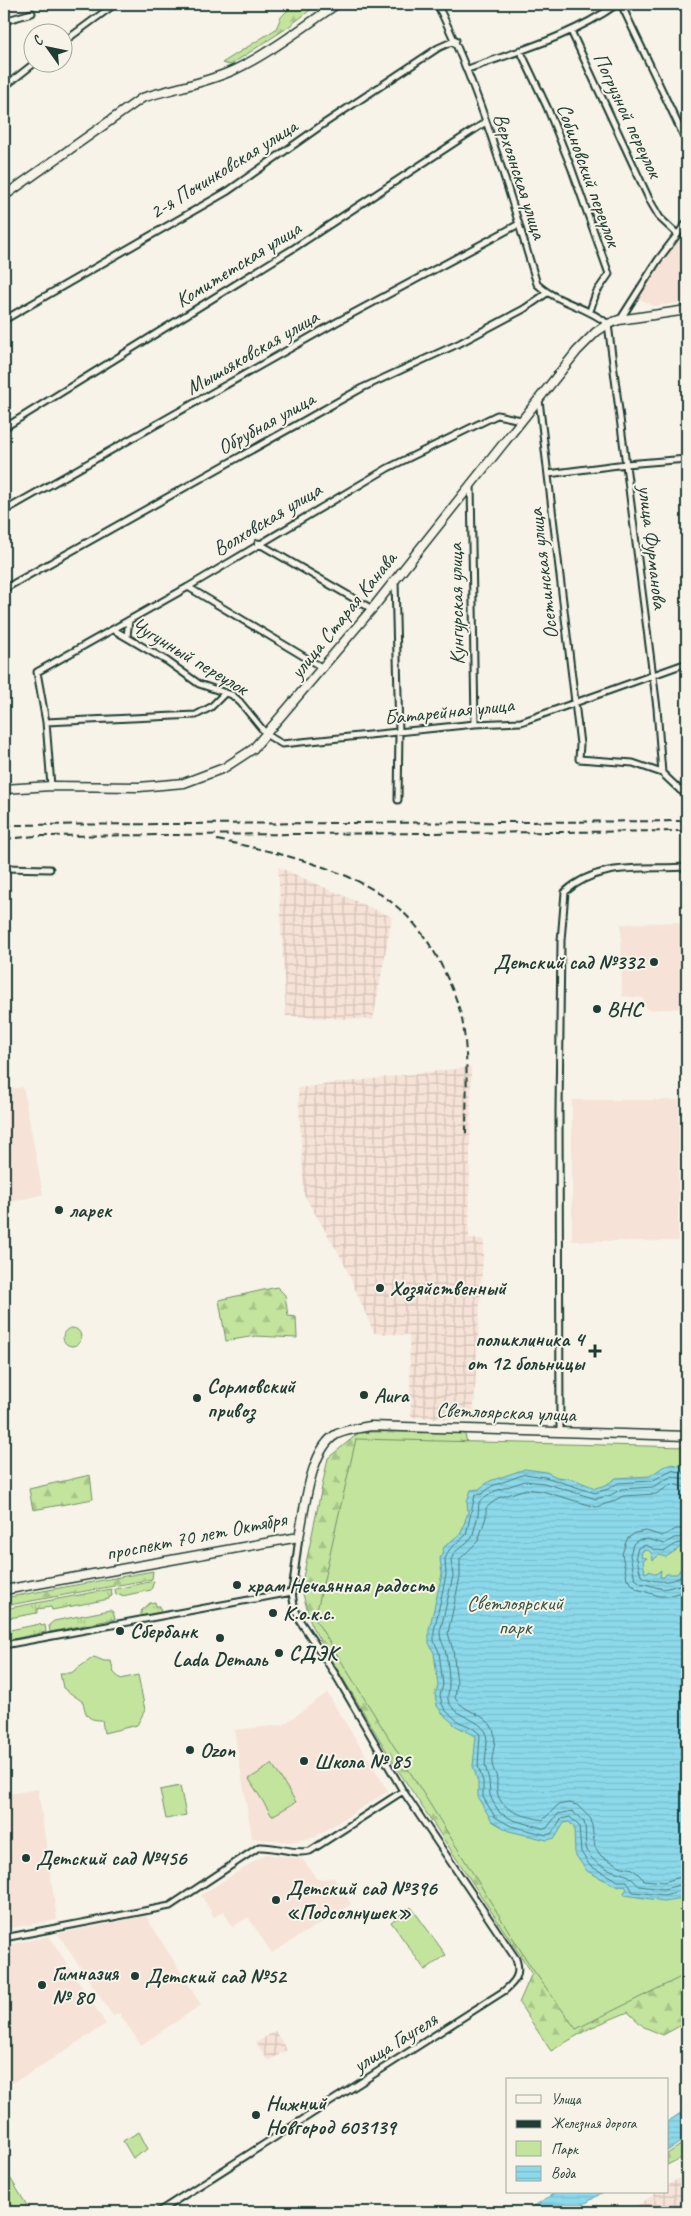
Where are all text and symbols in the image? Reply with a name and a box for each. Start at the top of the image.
north arrow [22,22,72,72]
text: С [29,32,48,49]
street label: Погрузной переулок [588,48,669,184]
street label: Собиновский переулок [551,100,628,252]
street label: Верхоянская улица [487,110,553,244]
street label: 2-я Починковская улица [144,112,304,225]
street label: Комитетская улица [170,214,307,313]
street label: Мышьяковская улица [181,303,325,400]
street label: Обрубная улица [213,385,321,460]
street label: Волховская улица [208,475,328,562]
street label: улица Фурманова [632,482,674,612]
street label: Осетинская улица [522,505,564,641]
street label: Кунгурская улица [442,541,470,665]
street label: улица Старая Канава [283,544,404,685]
street label: Чугунный переулок [127,611,255,702]
street label: Батарейная улица [383,691,517,731]
place label: Детский сад №332 [494,949,647,975]
marker: Детский сад №332 [648,956,660,968]
place label: ВНС [607,996,645,1022]
marker: ВНС [591,1003,603,1015]
place label: ларек [69,1197,113,1223]
marker: ларек [53,1204,65,1216]
place label: Хозяйственный [390,1275,508,1302]
marker: Хозяйственный [374,1282,386,1294]
place label: поликлиника 4 от 12 больницы [467,1326,587,1376]
marker: поликлиника 4 от 12 больницы [588,1344,602,1358]
place label: Сормовский привоз [207,1373,297,1424]
place label: Aura [374,1382,410,1408]
marker: Aura [358,1389,370,1401]
marker: Сормовский привоз [191,1392,203,1404]
street label: Светлоярская улица [436,1397,578,1427]
street label: проспект 70 лет Октября [104,1505,290,1566]
place label: храм Нечаянная радость [247,1572,436,1598]
marker: храм Нечаянная радость [231,1579,243,1591]
park label: Светлоярский парк [467,1590,564,1640]
place label: К.о.к.с. [283,1600,335,1626]
marker: К.о.к.с. [267,1607,279,1619]
place label: Сбербанк [130,1618,199,1644]
marker: Сбербанк [114,1625,126,1637]
marker: Lada Dеталь [214,1632,226,1644]
place label: СДЭК [289,1640,342,1666]
place label: Lada Dеталь [173,1646,269,1672]
marker: СДЭК [273,1647,285,1659]
place label: Ozon [200,1737,235,1763]
marker: Ozon [184,1744,196,1756]
place label: Школа № 85 [314,1748,412,1774]
marker: Школа № 85 [298,1755,310,1767]
place label: Детский сад №456 [36,1845,189,1871]
marker: Детский сад №456 [20,1852,32,1864]
place label: Детский сад №396 «Подсолнушек» [286,1875,439,1925]
marker: Детский сад №396 «Подсолнушек» [270,1894,282,1906]
place label: Гимназия № 80 [52,1960,119,2010]
place label: Детский сад №52 [145,1963,288,1989]
marker: Детский сад №52 [129,1970,141,1982]
marker: Гимназия № 80 [36,1979,48,1991]
street label: улица Гаугеля [346,2005,443,2079]
legend [506,2078,668,2194]
place label: Нижний Новгород 603139 [266,2090,398,2140]
text: Улица [551,2090,582,2109]
marker: Нижний Новгород 603139 [250,2109,262,2121]
text: Железная дорога [551,2114,638,2133]
text: Парк [551,2140,579,2159]
text: Вода [551,2164,576,2183]

